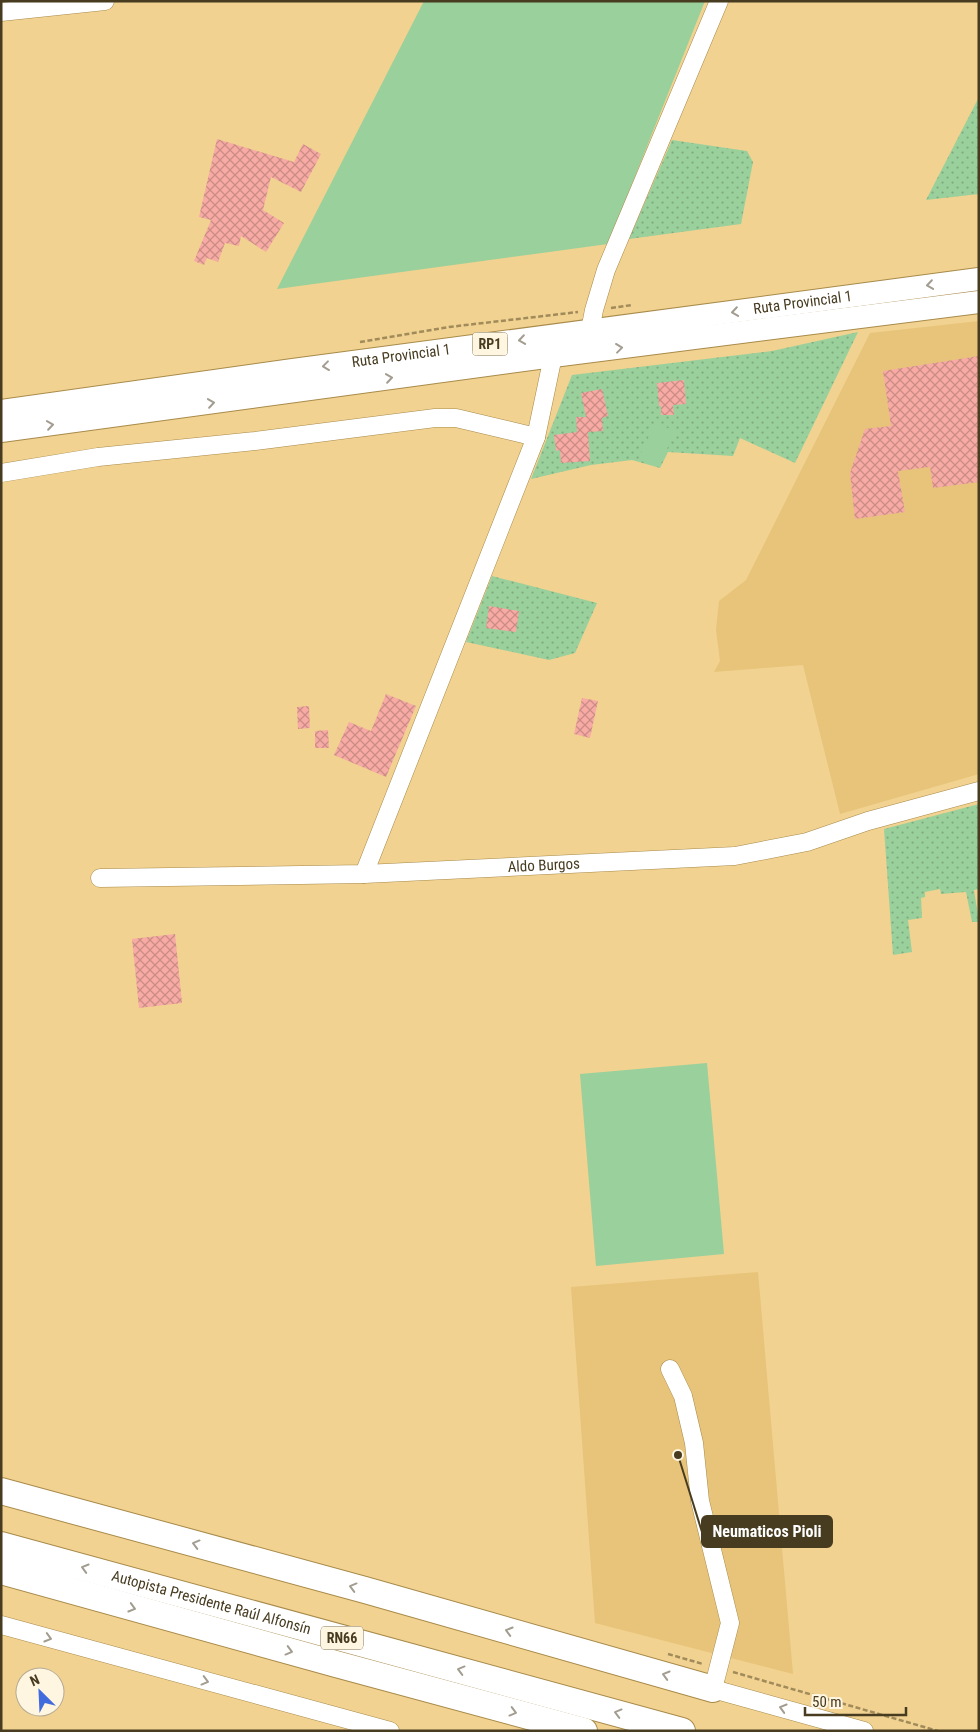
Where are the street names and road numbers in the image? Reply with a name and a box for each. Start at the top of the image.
street label: Ruta Provincial 1 [752,287,853,318]
road number: RP1 [472,332,508,356]
street label: Ruta Provincial 1 [351,340,452,371]
street label: Aldo Burgos [507,855,580,876]
street label: Autopista Presidente Raúl Alfonsín [110,1567,313,1638]
road number: RN66 [321,1626,363,1650]

